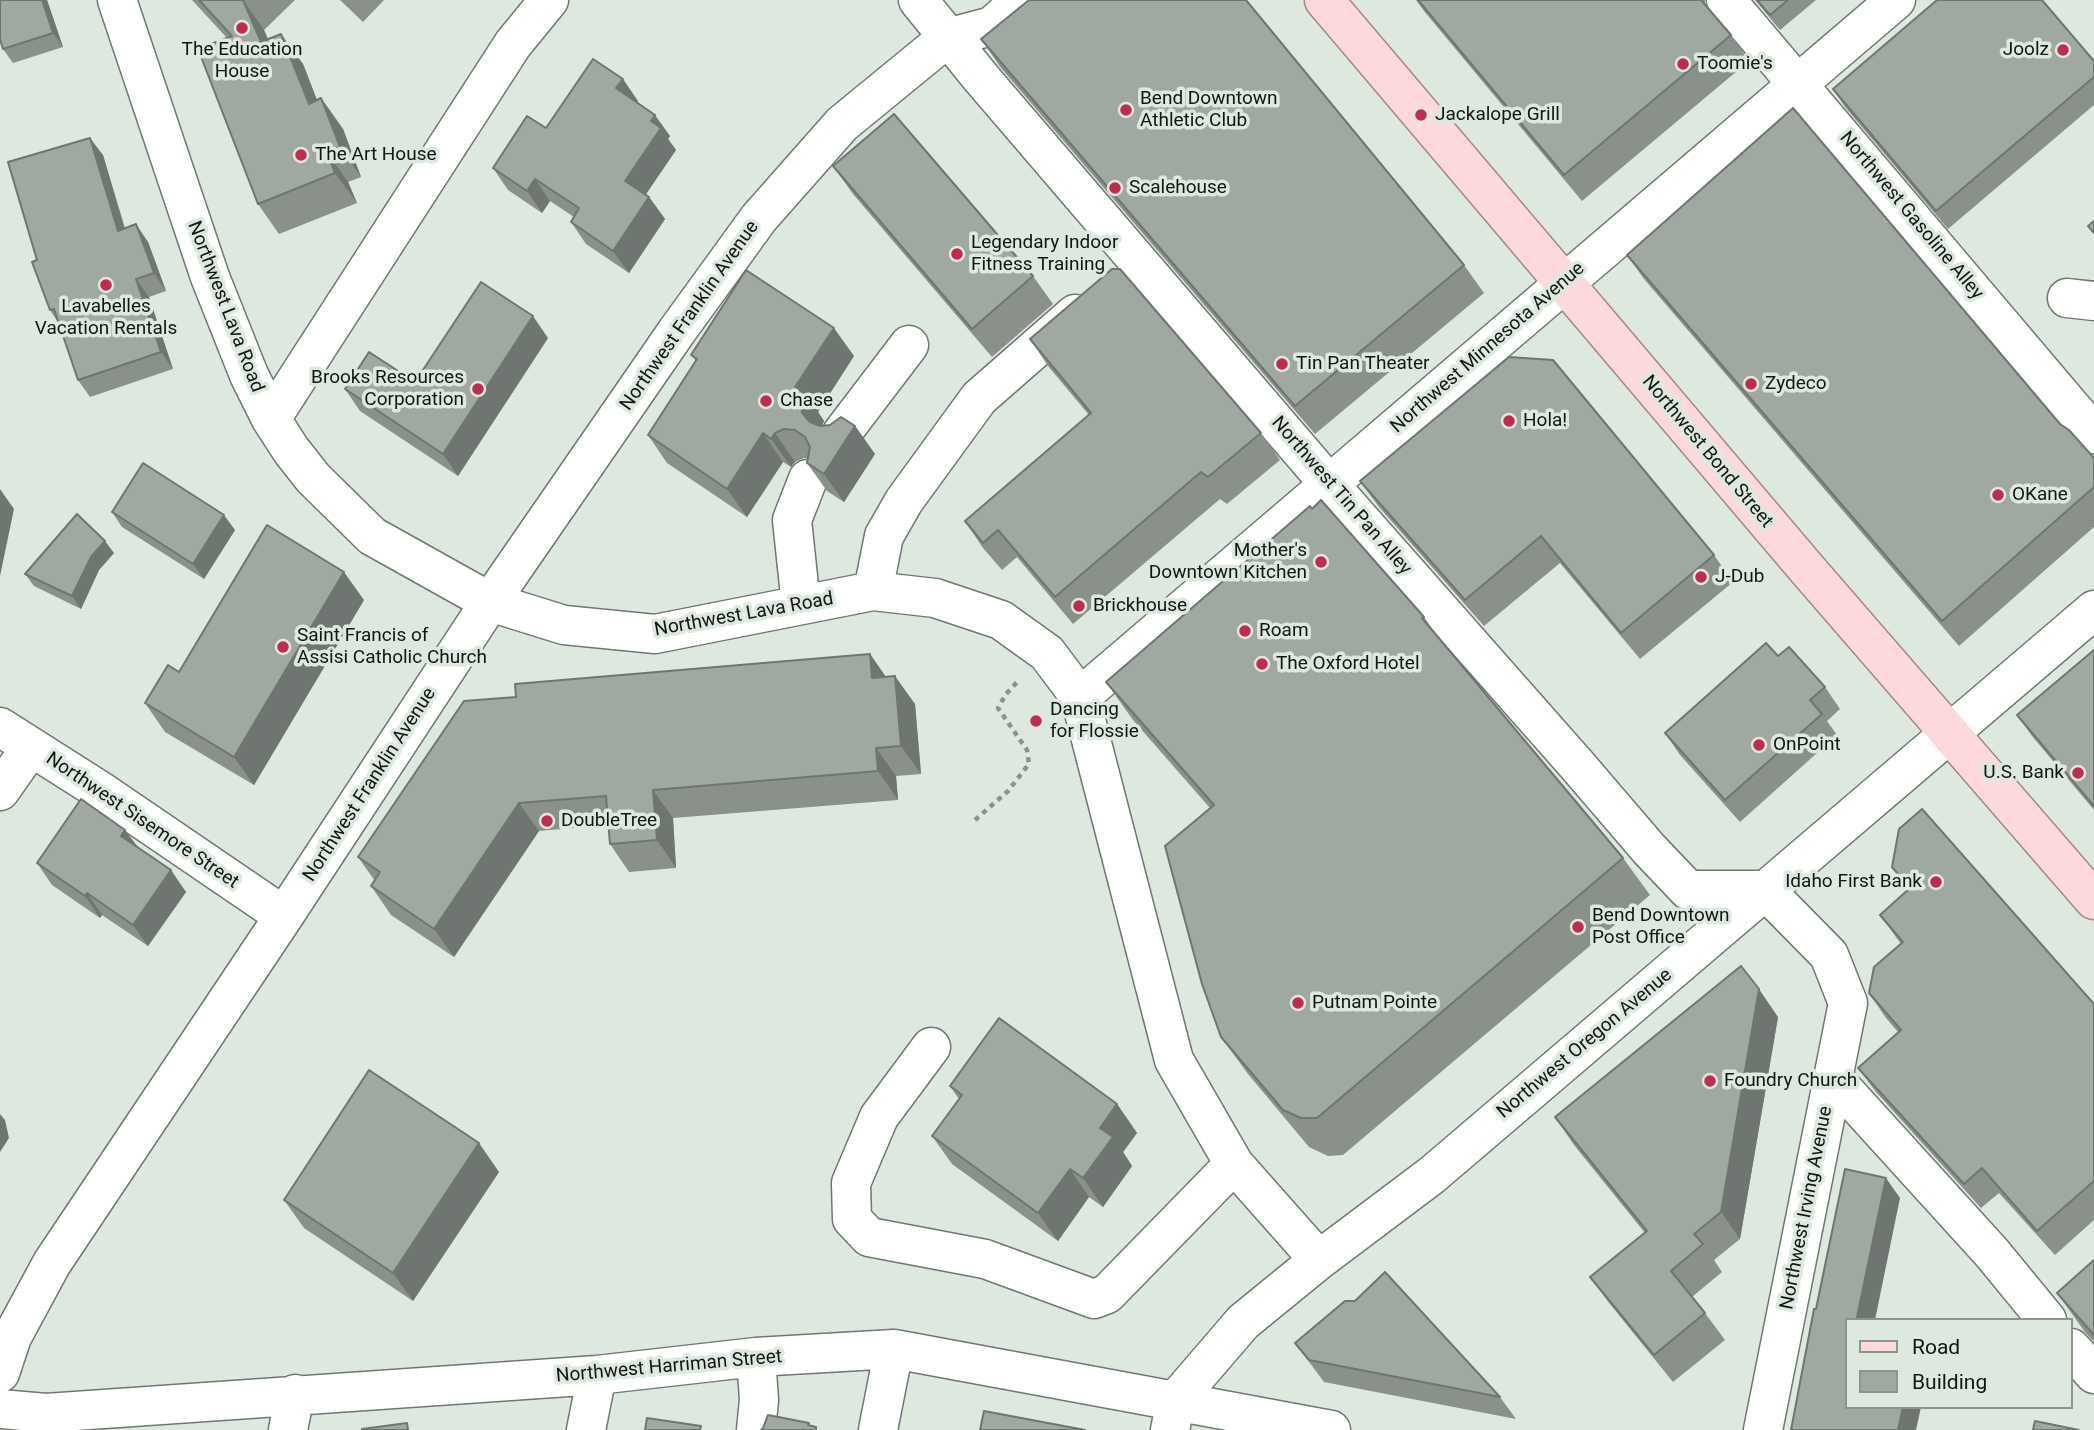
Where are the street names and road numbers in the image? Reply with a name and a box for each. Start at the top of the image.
street label: Northwest Gasoline Alley [1834,127,1988,305]
street label: Northwest Franklin Avenue [616,217,764,415]
street label: Northwest Lava Road [182,218,268,396]
street label: Northwest Minnesota Avenue [1386,258,1590,438]
street label: Northwest Bond Street [1637,371,1777,533]
street label: Northwest Tin Pan Alley [1266,412,1416,580]
street label: Northwest Lava Road [653,588,835,642]
street label: Northwest Franklin Avenue [299,684,441,886]
street label: Northwest Sisemore Street [41,748,243,894]
street label: Northwest Oregon Avenue [1493,964,1677,1124]
street label: Northwest Irving Avenue [1776,1104,1838,1312]
street label: Northwest Harriman Street [555,1346,783,1388]

